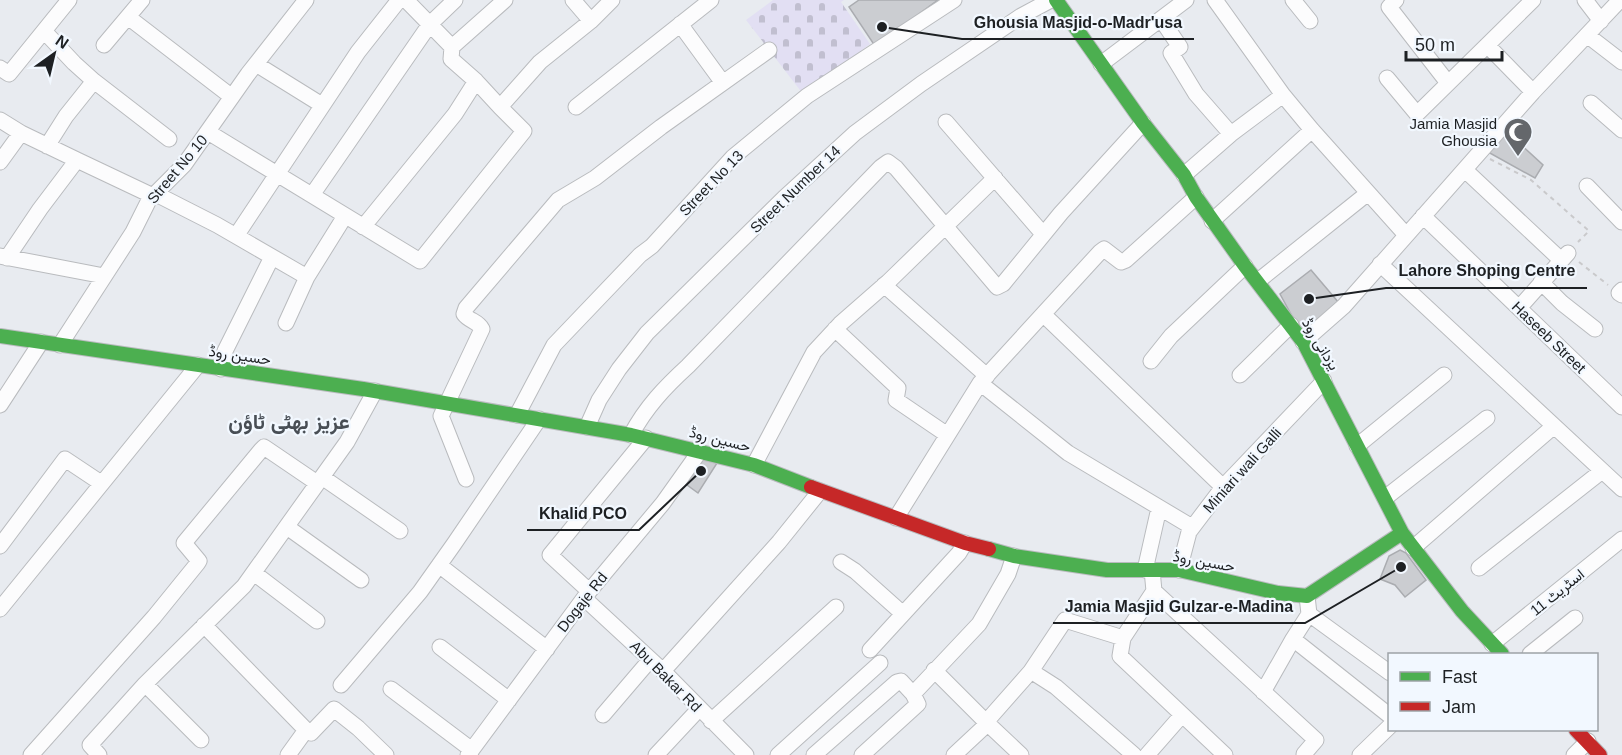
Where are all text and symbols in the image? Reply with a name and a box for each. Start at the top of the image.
callout: Ghousia Masjid-o-Madr'usa [962,5,1194,39]
text: Ghousia Masjid-o-Madr'usa [974,14,1182,31]
north arrow [24,24,84,84]
scale bar [1406,24,1502,62]
text: N [53,32,72,52]
text: 50 m [1415,35,1455,55]
place label: Jamia Masjid Ghousia [1409,115,1498,149]
mosque icon: Jamia Masjid Ghousia [1502,116,1534,158]
street label: Street No 10 [143,131,211,207]
street label: Street Number 14 [747,142,843,236]
street label: Street No 13 [676,147,746,219]
callout: Lahore Shoping Centre [1386,254,1587,288]
text: Lahore Shoping Centre [1399,262,1576,279]
street label: Haseeb Street [1509,298,1590,377]
street label: یزدانی روڈ [1297,315,1343,374]
street label: حسین روڈ [208,342,272,370]
district label: عزیز بھٹی ٹاؤن [228,410,350,435]
street label: حسین روڈ [687,423,752,457]
street label: Miniari wali Galli [1199,424,1285,516]
callout: Khalid PCO [527,496,639,530]
text: Khalid PCO [539,505,627,522]
street label: حسین روڈ [1171,547,1236,577]
street label: اسٹریٹ 11 [1527,565,1588,620]
street label: Dogaje Rd [553,569,611,635]
callout: Jamia Masjid Gulzar-e-Madina [1053,589,1305,623]
text: Jamia Masjid Gulzar-e-Madina [1065,598,1293,615]
street label: Abu Bakar Rd [627,637,705,715]
legend [1388,653,1598,731]
text: Fast [1442,667,1477,687]
text: Jam [1442,697,1476,717]

